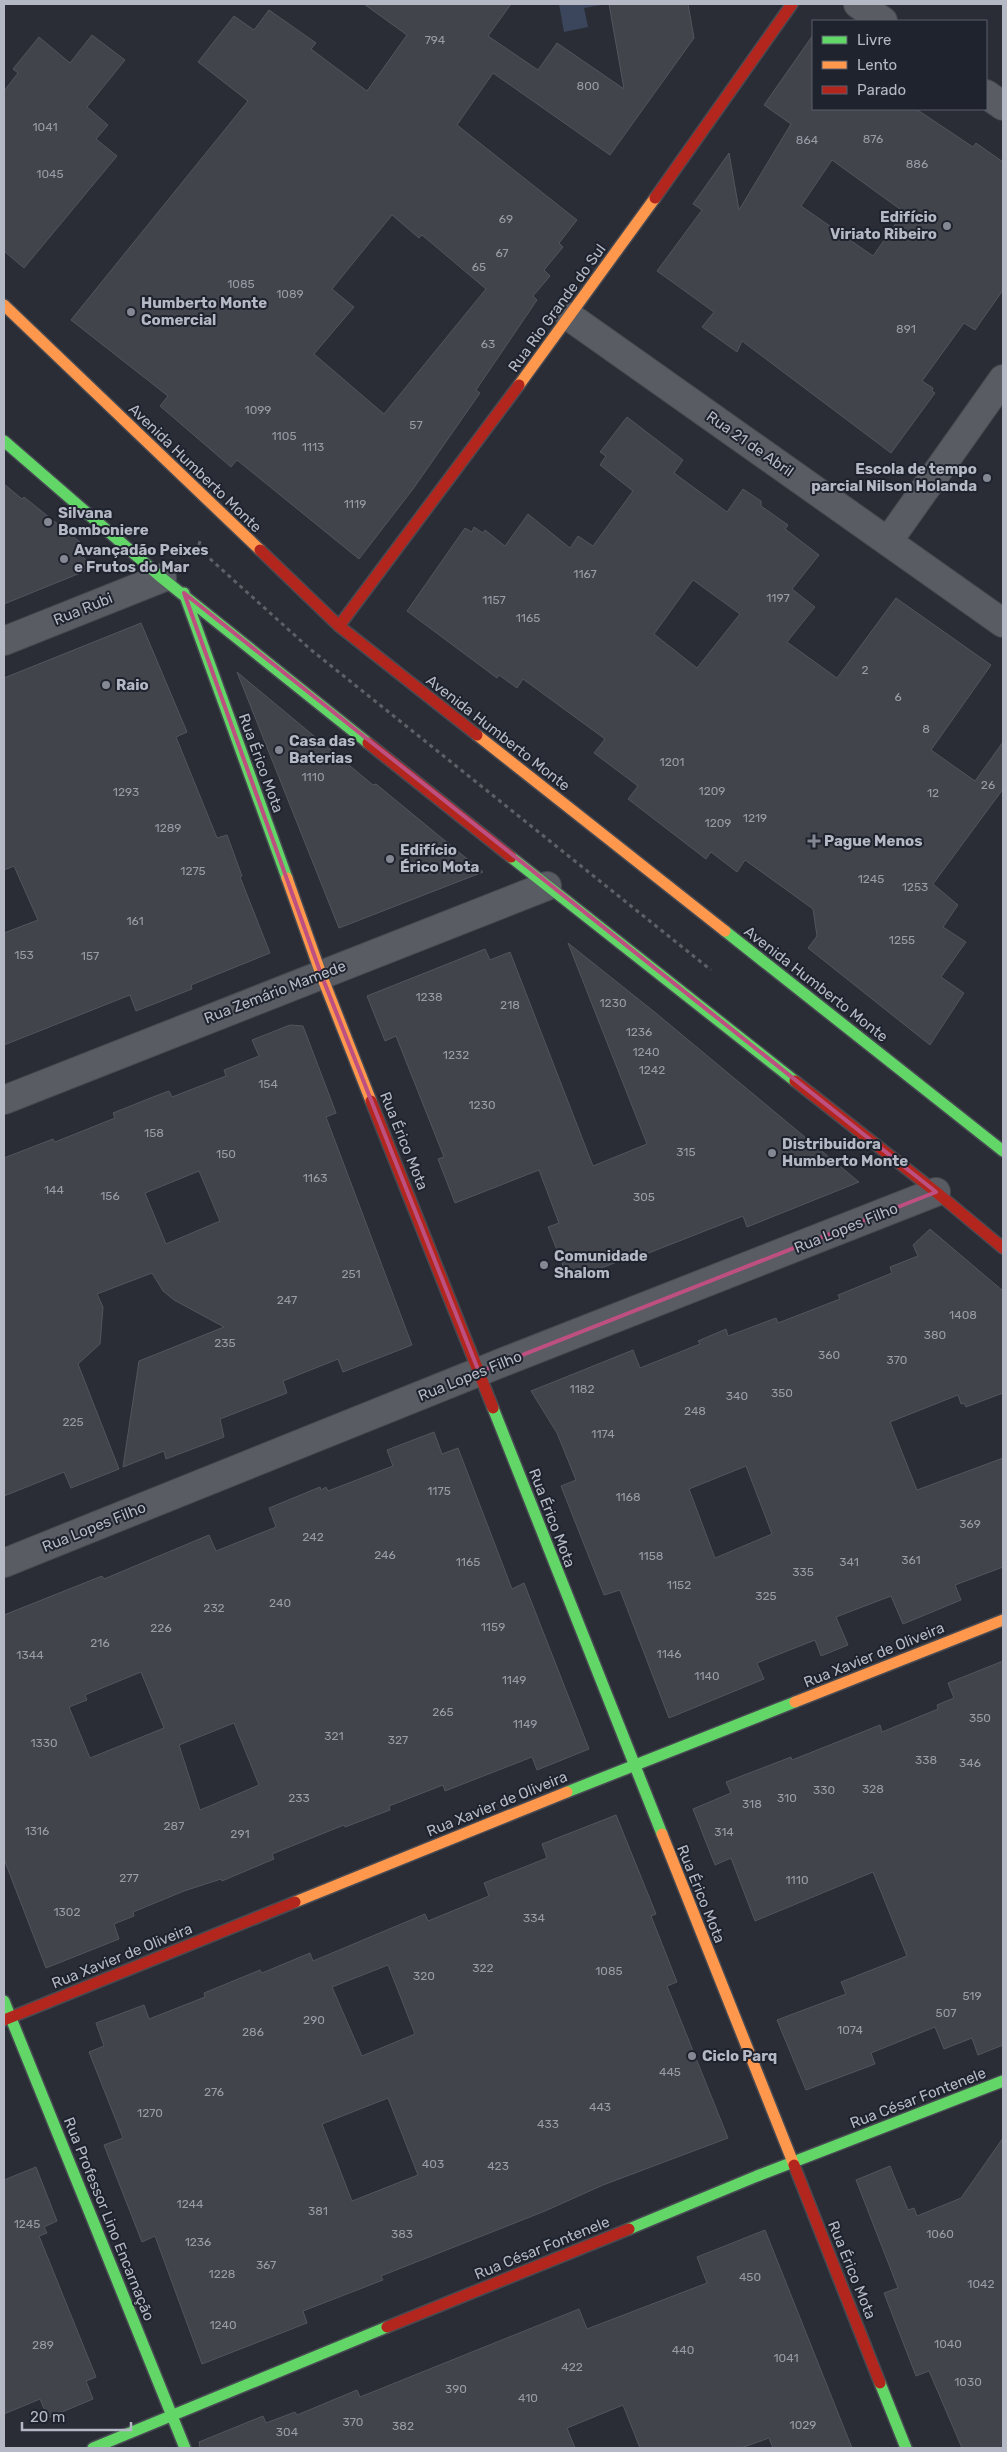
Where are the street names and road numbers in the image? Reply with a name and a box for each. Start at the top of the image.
street label: Rua Rio Grande do Sul [504,240,610,376]
street label: Avenida Humberto Monte [125,400,265,536]
street label: Rua 21 de Abril [703,407,797,481]
street label: Rua Rubi [51,589,115,629]
street label: Avenida Humberto Monte [422,671,574,795]
street label: Rua Érico Mota [235,711,287,815]
street label: Avenida Humberto Monte [740,922,892,1046]
street label: Rua Zemário Mamede [202,957,348,1027]
street label: Rua Érico Mota [376,1089,432,1193]
street label: Rua Lopes Filho [792,1199,900,1257]
street label: Rua Lopes Filho [416,1347,524,1405]
street label: Rua Érico Mota [525,1466,579,1570]
street label: Rua Lopes Filho [40,1498,148,1556]
street label: Rua Xavier de Oliveira [801,1619,947,1691]
street label: Rua Xavier de Oliveira [424,1768,570,1840]
street label: Rua Érico Mota [673,1842,729,1946]
street label: Rua Xavier de Oliveira [49,1920,195,1992]
street label: Rua César Fontenele [847,2064,989,2132]
street label: Rua Professor Lino Encarnação [60,2115,158,2323]
street label: Rua César Fontenele [472,2213,612,2283]
street label: Rua Érico Mota [824,2218,880,2322]

